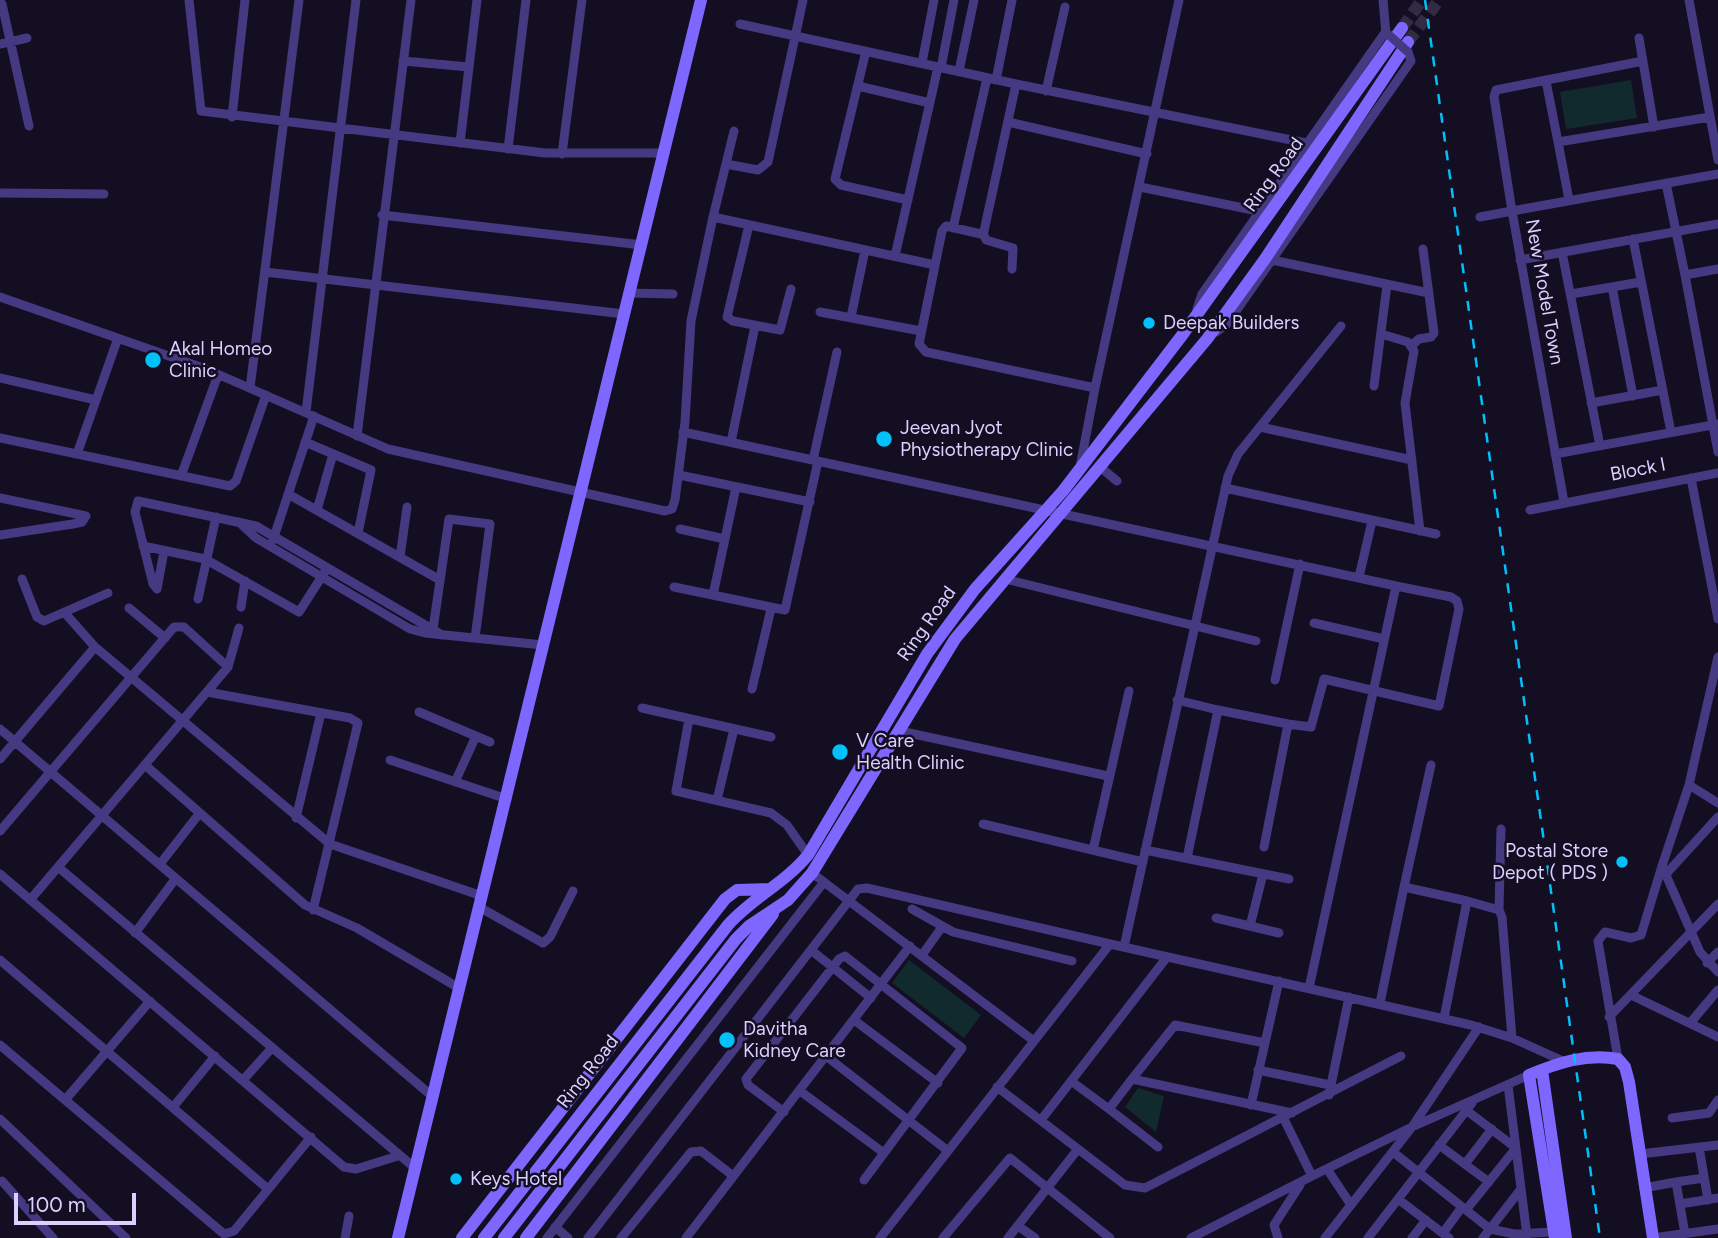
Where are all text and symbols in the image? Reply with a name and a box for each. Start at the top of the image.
street label: Ring Road [1239,133,1309,217]
street label: New Model Town [1520,217,1568,367]
place label: Deepak Builders [1163,312,1299,334]
marker: Deepak Builders [1141,315,1157,331]
place label: Akal Homeo Clinic [169,338,272,382]
marker: Akal Homeo Clinic [143,350,163,370]
place label: Jeevan Jyot Physiotherapy Clinic [900,417,1073,461]
marker: Jeevan Jyot Physiotherapy Clinic [874,429,894,449]
street label: Block I [1608,453,1668,487]
street label: Ring Road [893,582,961,666]
place label: V Care Health Clinic [856,730,965,774]
marker: V Care Health Clinic [830,742,850,762]
place label: Postal Store Depot ( PDS ) [1492,840,1608,884]
marker: Postal Store Depot ( PDS ) [1614,854,1630,870]
place label: Davitha Kidney Care [743,1018,846,1062]
marker: Davitha Kidney Care [717,1030,737,1050]
street label: Ring Road [552,1031,624,1113]
place label: Keys Hotel [470,1168,562,1190]
marker: Keys Hotel [448,1171,464,1187]
scale bar [18,1178,140,1222]
text: 100 m [27,1192,86,1217]

